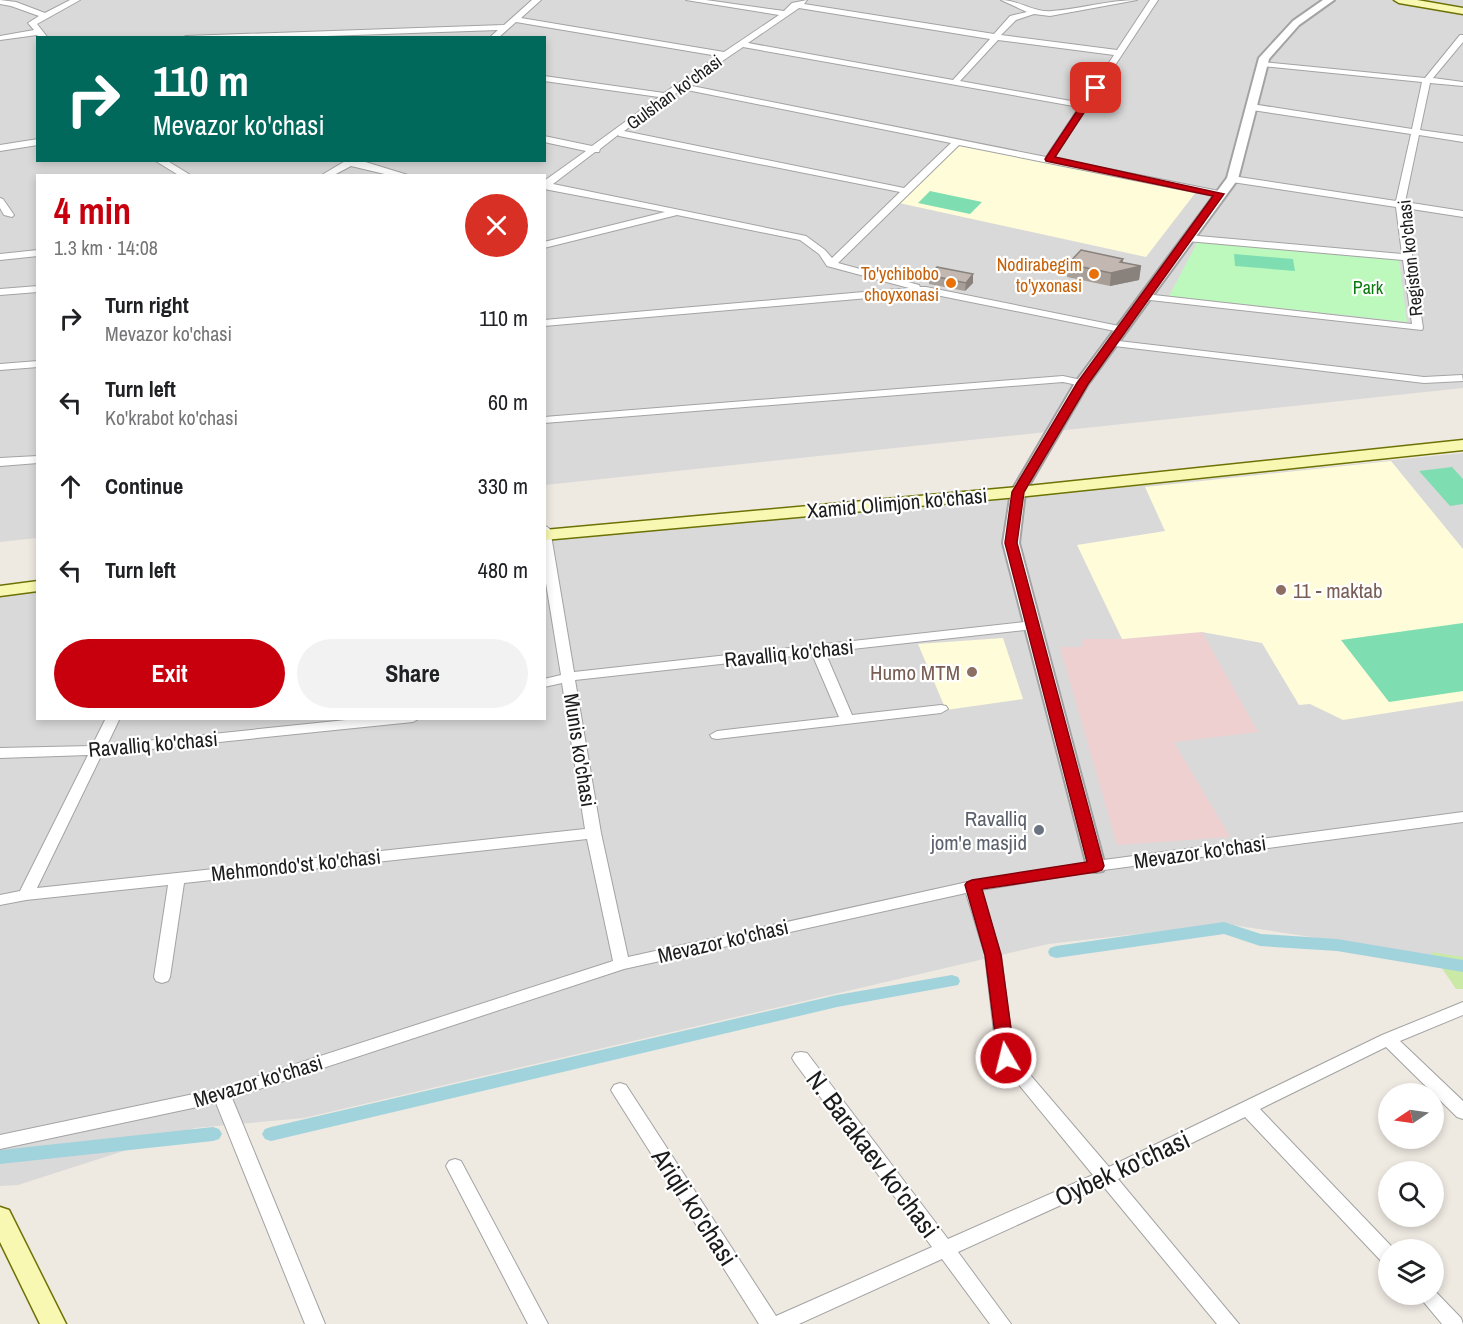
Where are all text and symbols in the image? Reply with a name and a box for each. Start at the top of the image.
street label: Gulshan ko'chasi [621,49,727,135]
text: 110 m [153,53,249,109]
icon: right [54,60,132,138]
pin [1070,62,1121,113]
icon: arrive [1079,71,1112,104]
text: Mevazor ko'chasi [153,107,325,143]
text: 4 min [54,187,131,235]
button: close [465,194,528,257]
street label: Registon ko'chasi [1391,199,1429,317]
text: 1.3 km · 14:08 [54,234,158,261]
place label: Nodirabegim to'yxonasi [997,252,1082,298]
place label: To'ychibobo choyxonasi [861,261,939,307]
marker: Nodirabegim to'yxonasi [1087,267,1101,281]
park label: Park [1353,275,1384,300]
marker: To'ychibobo choyxonasi [944,276,958,290]
text: Turn right [105,290,189,320]
icon: right [54,302,87,335]
text: 110 m [479,303,528,333]
text: Mevazor ko'chasi [105,320,232,347]
text: Turn left [105,374,176,404]
icon: left [54,386,87,419]
text: 60 m [488,387,528,417]
text: Ko'krabot ko'chasi [105,404,238,431]
icon: ahead [54,470,87,503]
text: Continue [105,471,183,501]
text: 330 m [478,471,528,501]
street label: Xamid Olimjon ko'chasi [806,481,988,525]
icon: left [54,554,87,587]
text: Turn left [105,555,176,585]
text: 480 m [478,555,528,585]
place label: 11 - maktab [1293,576,1383,605]
marker: 11 - maktab [1274,583,1288,597]
street label: Ravalliq ko'chasi [723,632,855,674]
button: Exit [54,639,285,708]
button: Share [297,639,528,708]
place label: Humo MTM [870,658,960,687]
marker: Humo MTM [965,665,979,679]
street label: Munis ko'chasi [557,691,603,809]
street label: Ravalliq ko'chasi [87,724,219,764]
place label: Ravalliq jom'e masjid [930,804,1027,857]
marker: Ravalliq jom'e masjid [1032,823,1046,837]
street label: Mevazor ko'chasi [1132,828,1268,876]
street label: Mehmondo'st ko'chasi [210,842,382,888]
street label: Mevazor ko'chasi [655,912,791,970]
position arrow [974,1026,1038,1090]
street label: Mevazor ko'chasi [190,1048,326,1114]
street label: N. Barakaev ko'chasi [799,1063,947,1245]
north arrow [1378,1083,1444,1149]
map controls [1378,1083,1444,1305]
street label: Oybek ko'chasi [1049,1121,1195,1215]
street label: Ariqli ko'chasi [643,1141,746,1272]
button: search [1378,1161,1444,1227]
button: layers [1378,1239,1444,1305]

